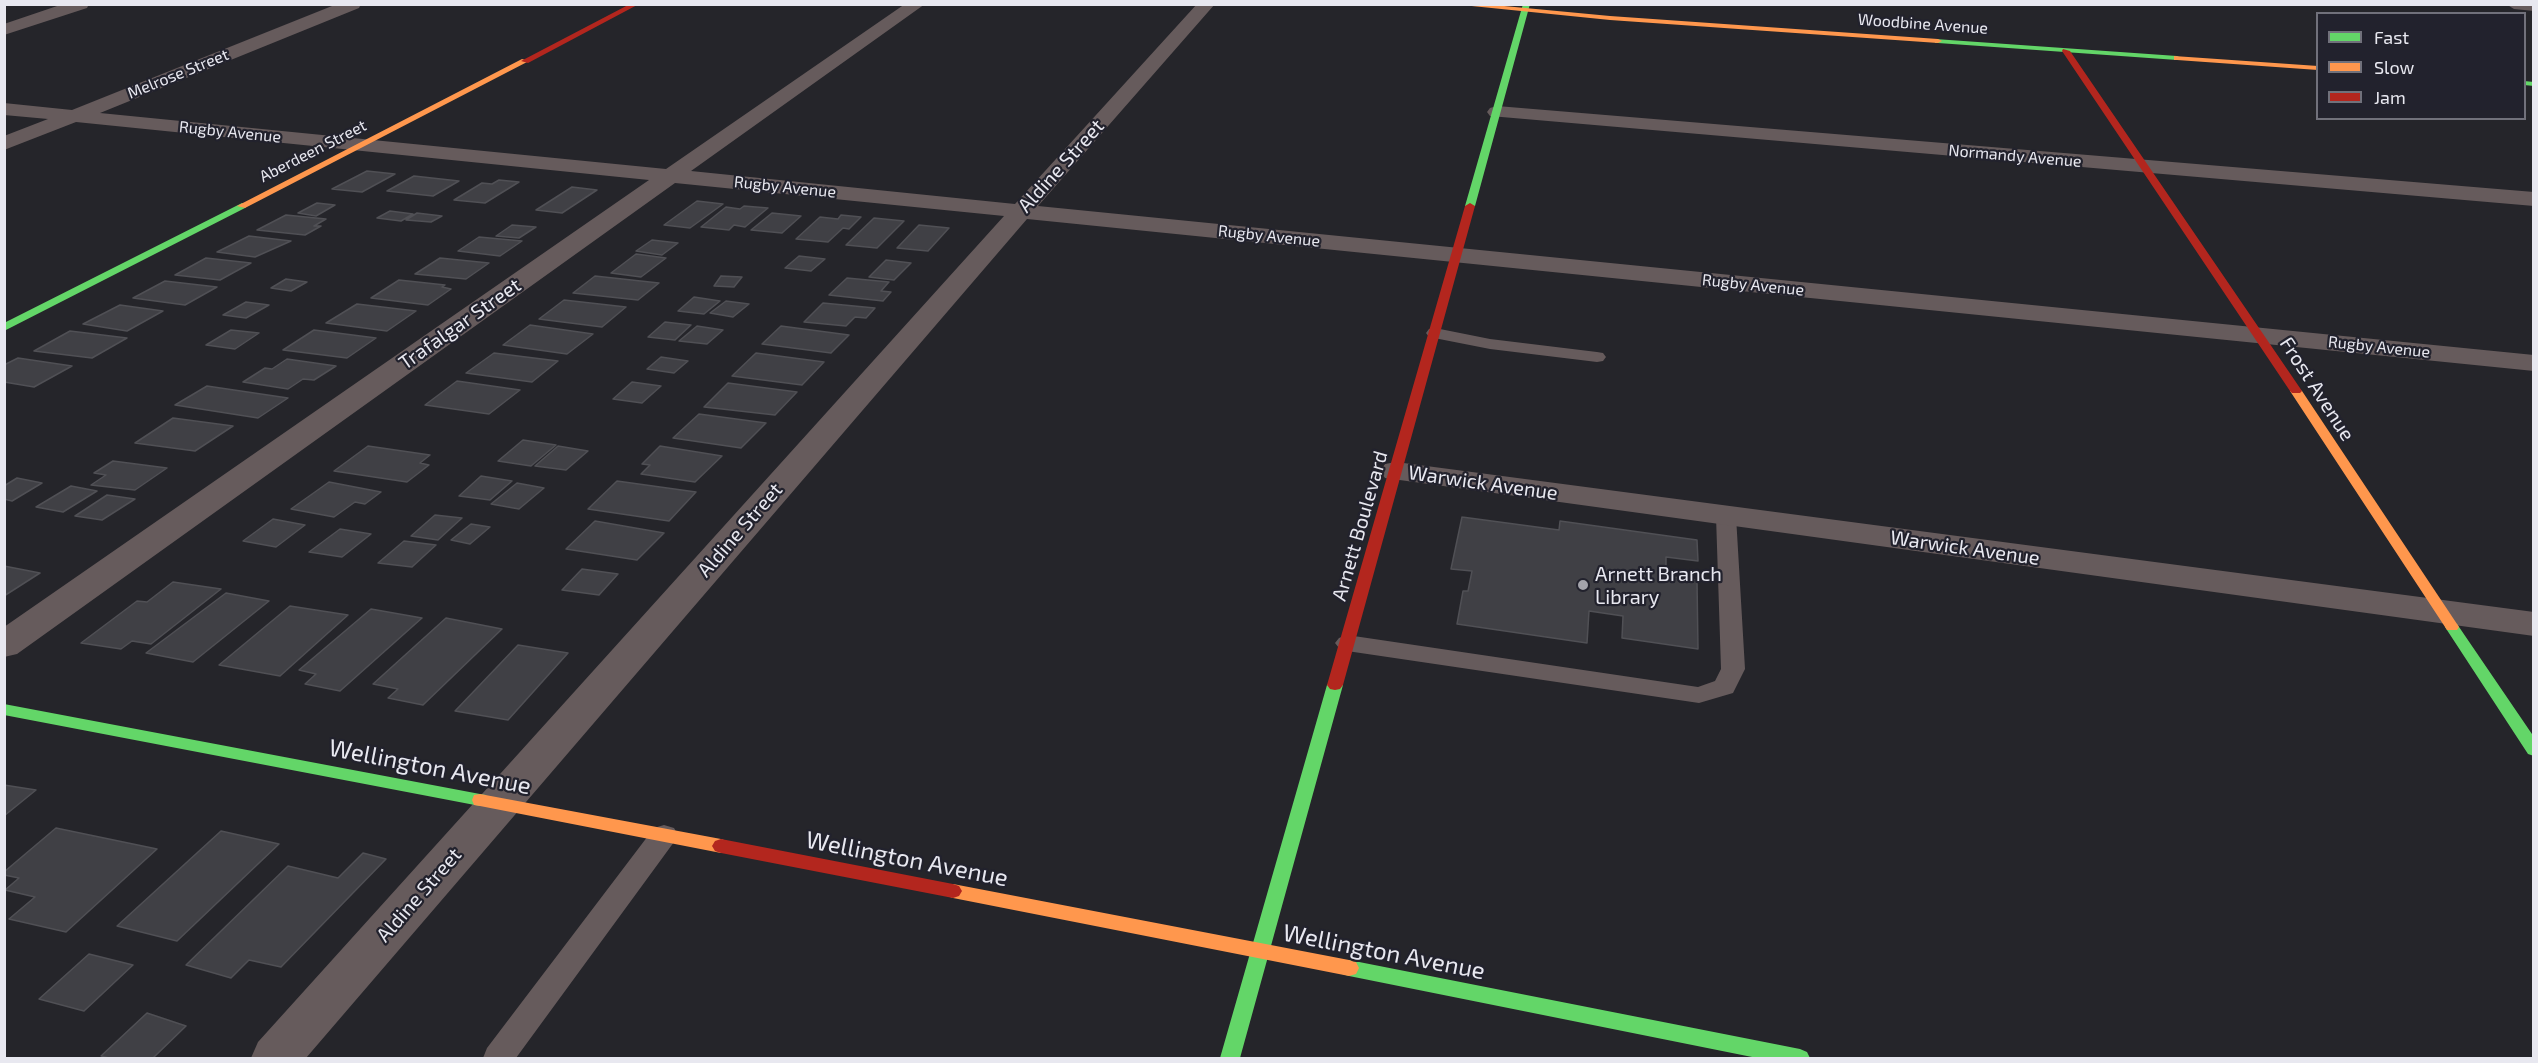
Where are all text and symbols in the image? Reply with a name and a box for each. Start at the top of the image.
street label: Woodbine Avenue [1857,10,1989,38]
legend [2316,12,2526,120]
text: Fast [2374,26,2409,48]
street label: Melrose Street [125,45,231,103]
text: Slow [2374,56,2414,78]
text: Jam [2374,86,2406,108]
street label: Aldine Street [1013,114,1109,218]
street label: Aberdeen Street [256,116,370,186]
street label: Rugby Avenue [178,117,282,147]
street label: Normandy Avenue [1948,141,2082,171]
street label: Rugby Avenue [733,172,837,202]
street label: Rugby Avenue [1217,221,1321,251]
street label: Rugby Avenue [1701,270,1805,300]
street label: Trafalgar Street [394,273,526,375]
street label: Rugby Avenue [2327,332,2431,362]
street label: Frost Avenue [2275,333,2359,445]
street label: Arnett Boulevard [1327,448,1393,604]
street label: Warwick Avenue [1407,461,1559,505]
street label: Aldine Street [692,478,788,582]
street label: Warwick Avenue [1889,526,2041,570]
place label: Arnett Branch Library [1595,562,1722,609]
marker: Arnett Branch Library [1576,578,1590,592]
street label: Wellington Avenue [327,733,533,801]
street label: Wellington Avenue [804,825,1010,893]
street label: Aldine Street [371,843,467,947]
street label: Wellington Avenue [1281,918,1487,986]

